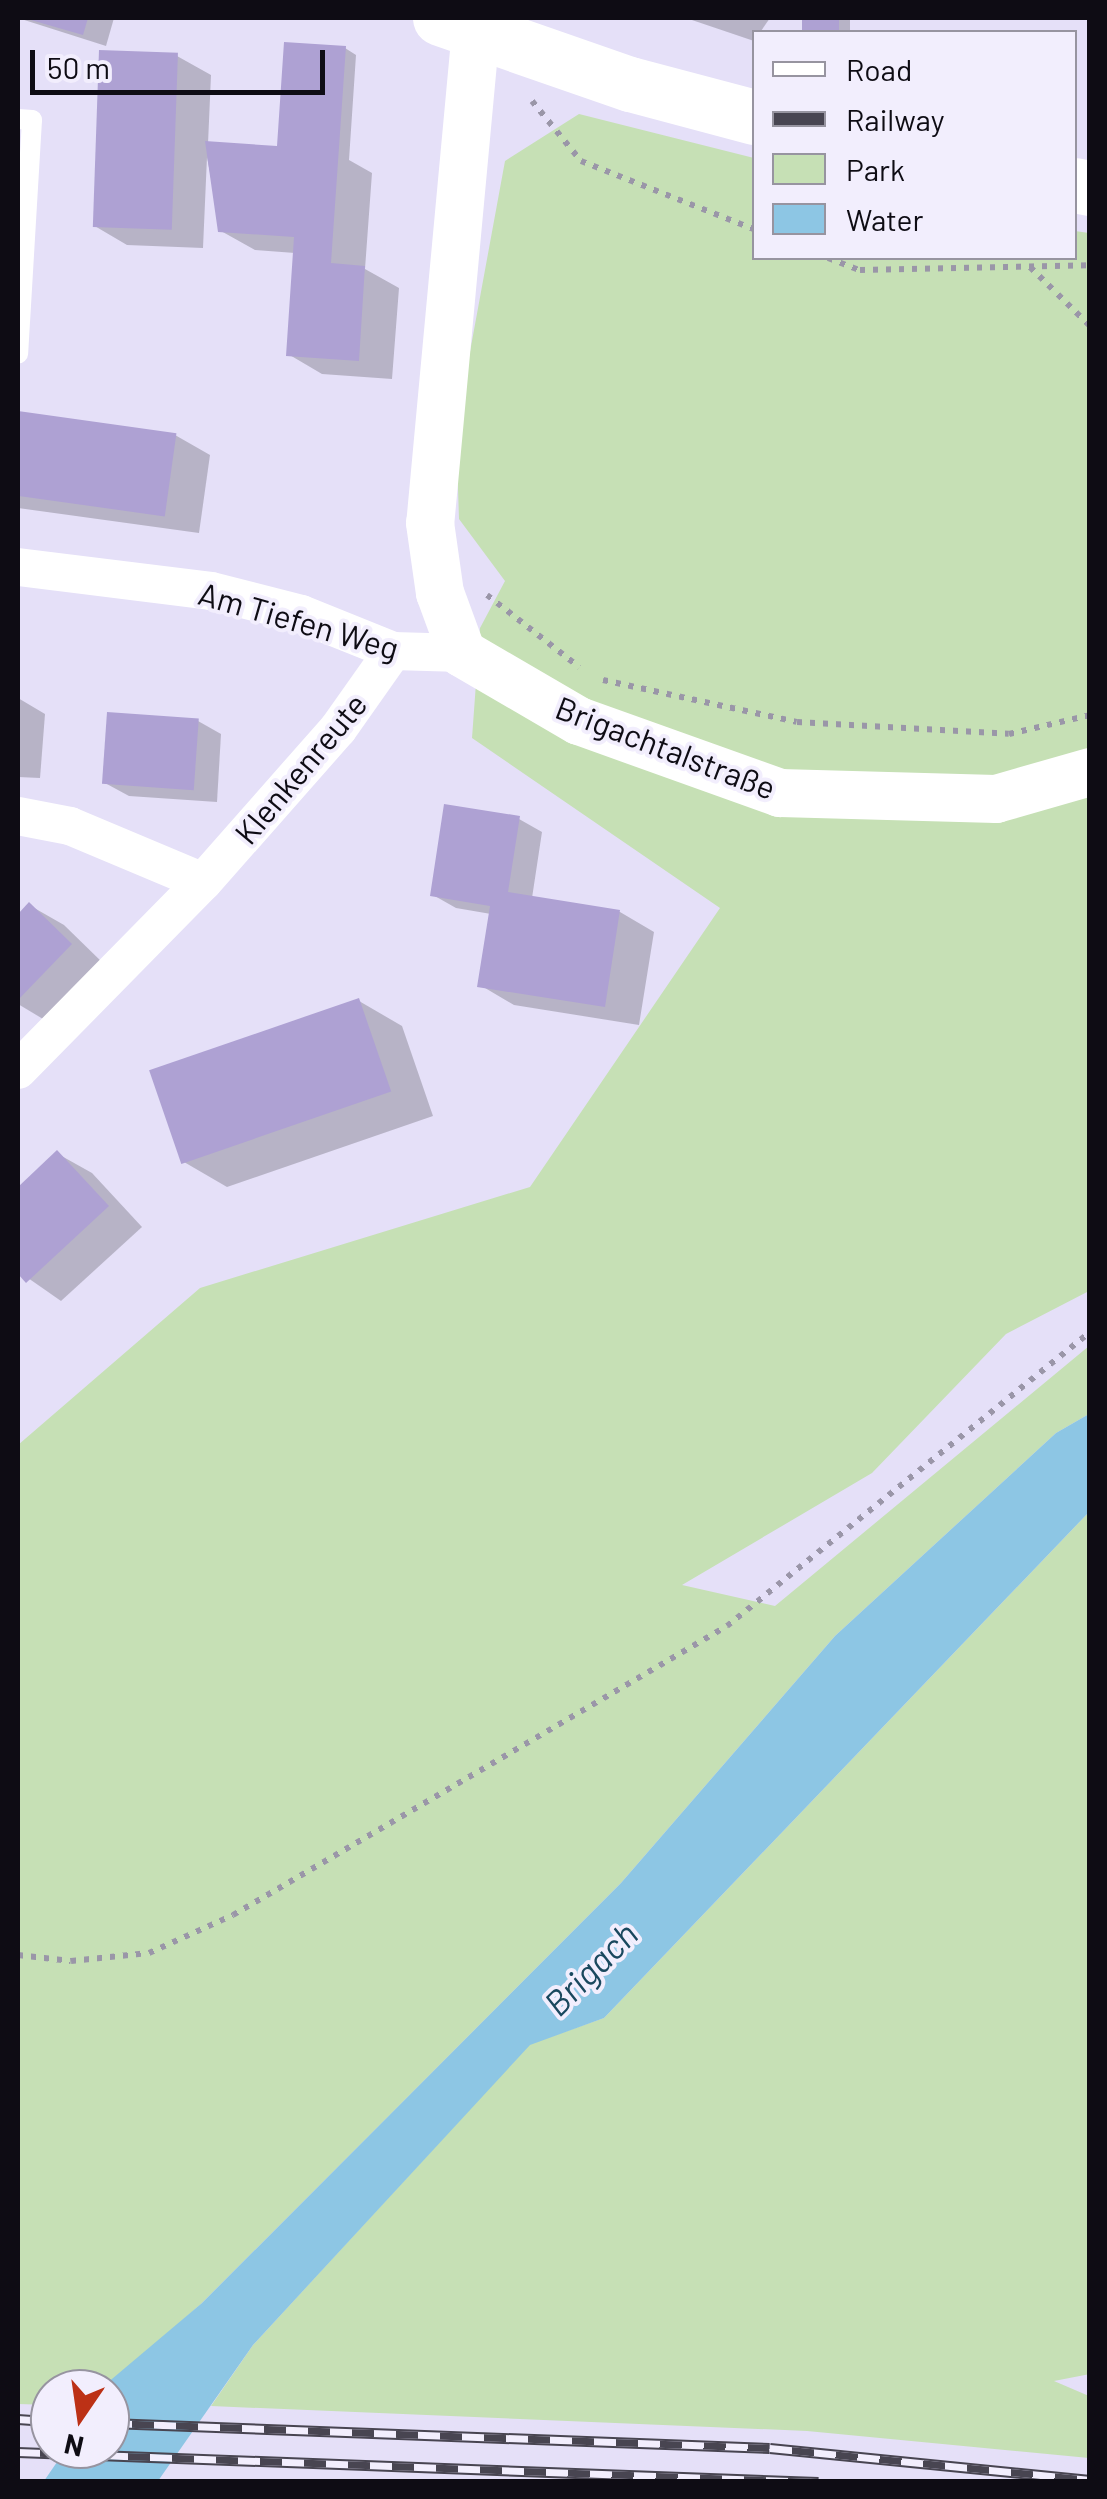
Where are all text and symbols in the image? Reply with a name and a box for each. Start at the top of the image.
scale bar [35,30,330,92]
legend [752,30,1077,260]
text: 50 m [47,49,110,85]
text: Road [846,51,912,87]
text: Railway [846,101,945,137]
text: Park [846,151,905,187]
text: Water [846,201,924,237]
street label: Am Tiefen Weg [195,573,403,667]
street label: Klenkenreute [226,685,374,851]
street label: Brigachtalstraße [551,687,781,807]
water label: Brigach [535,1913,645,2023]
north arrow [30,2369,130,2469]
text: N [61,2428,87,2465]

